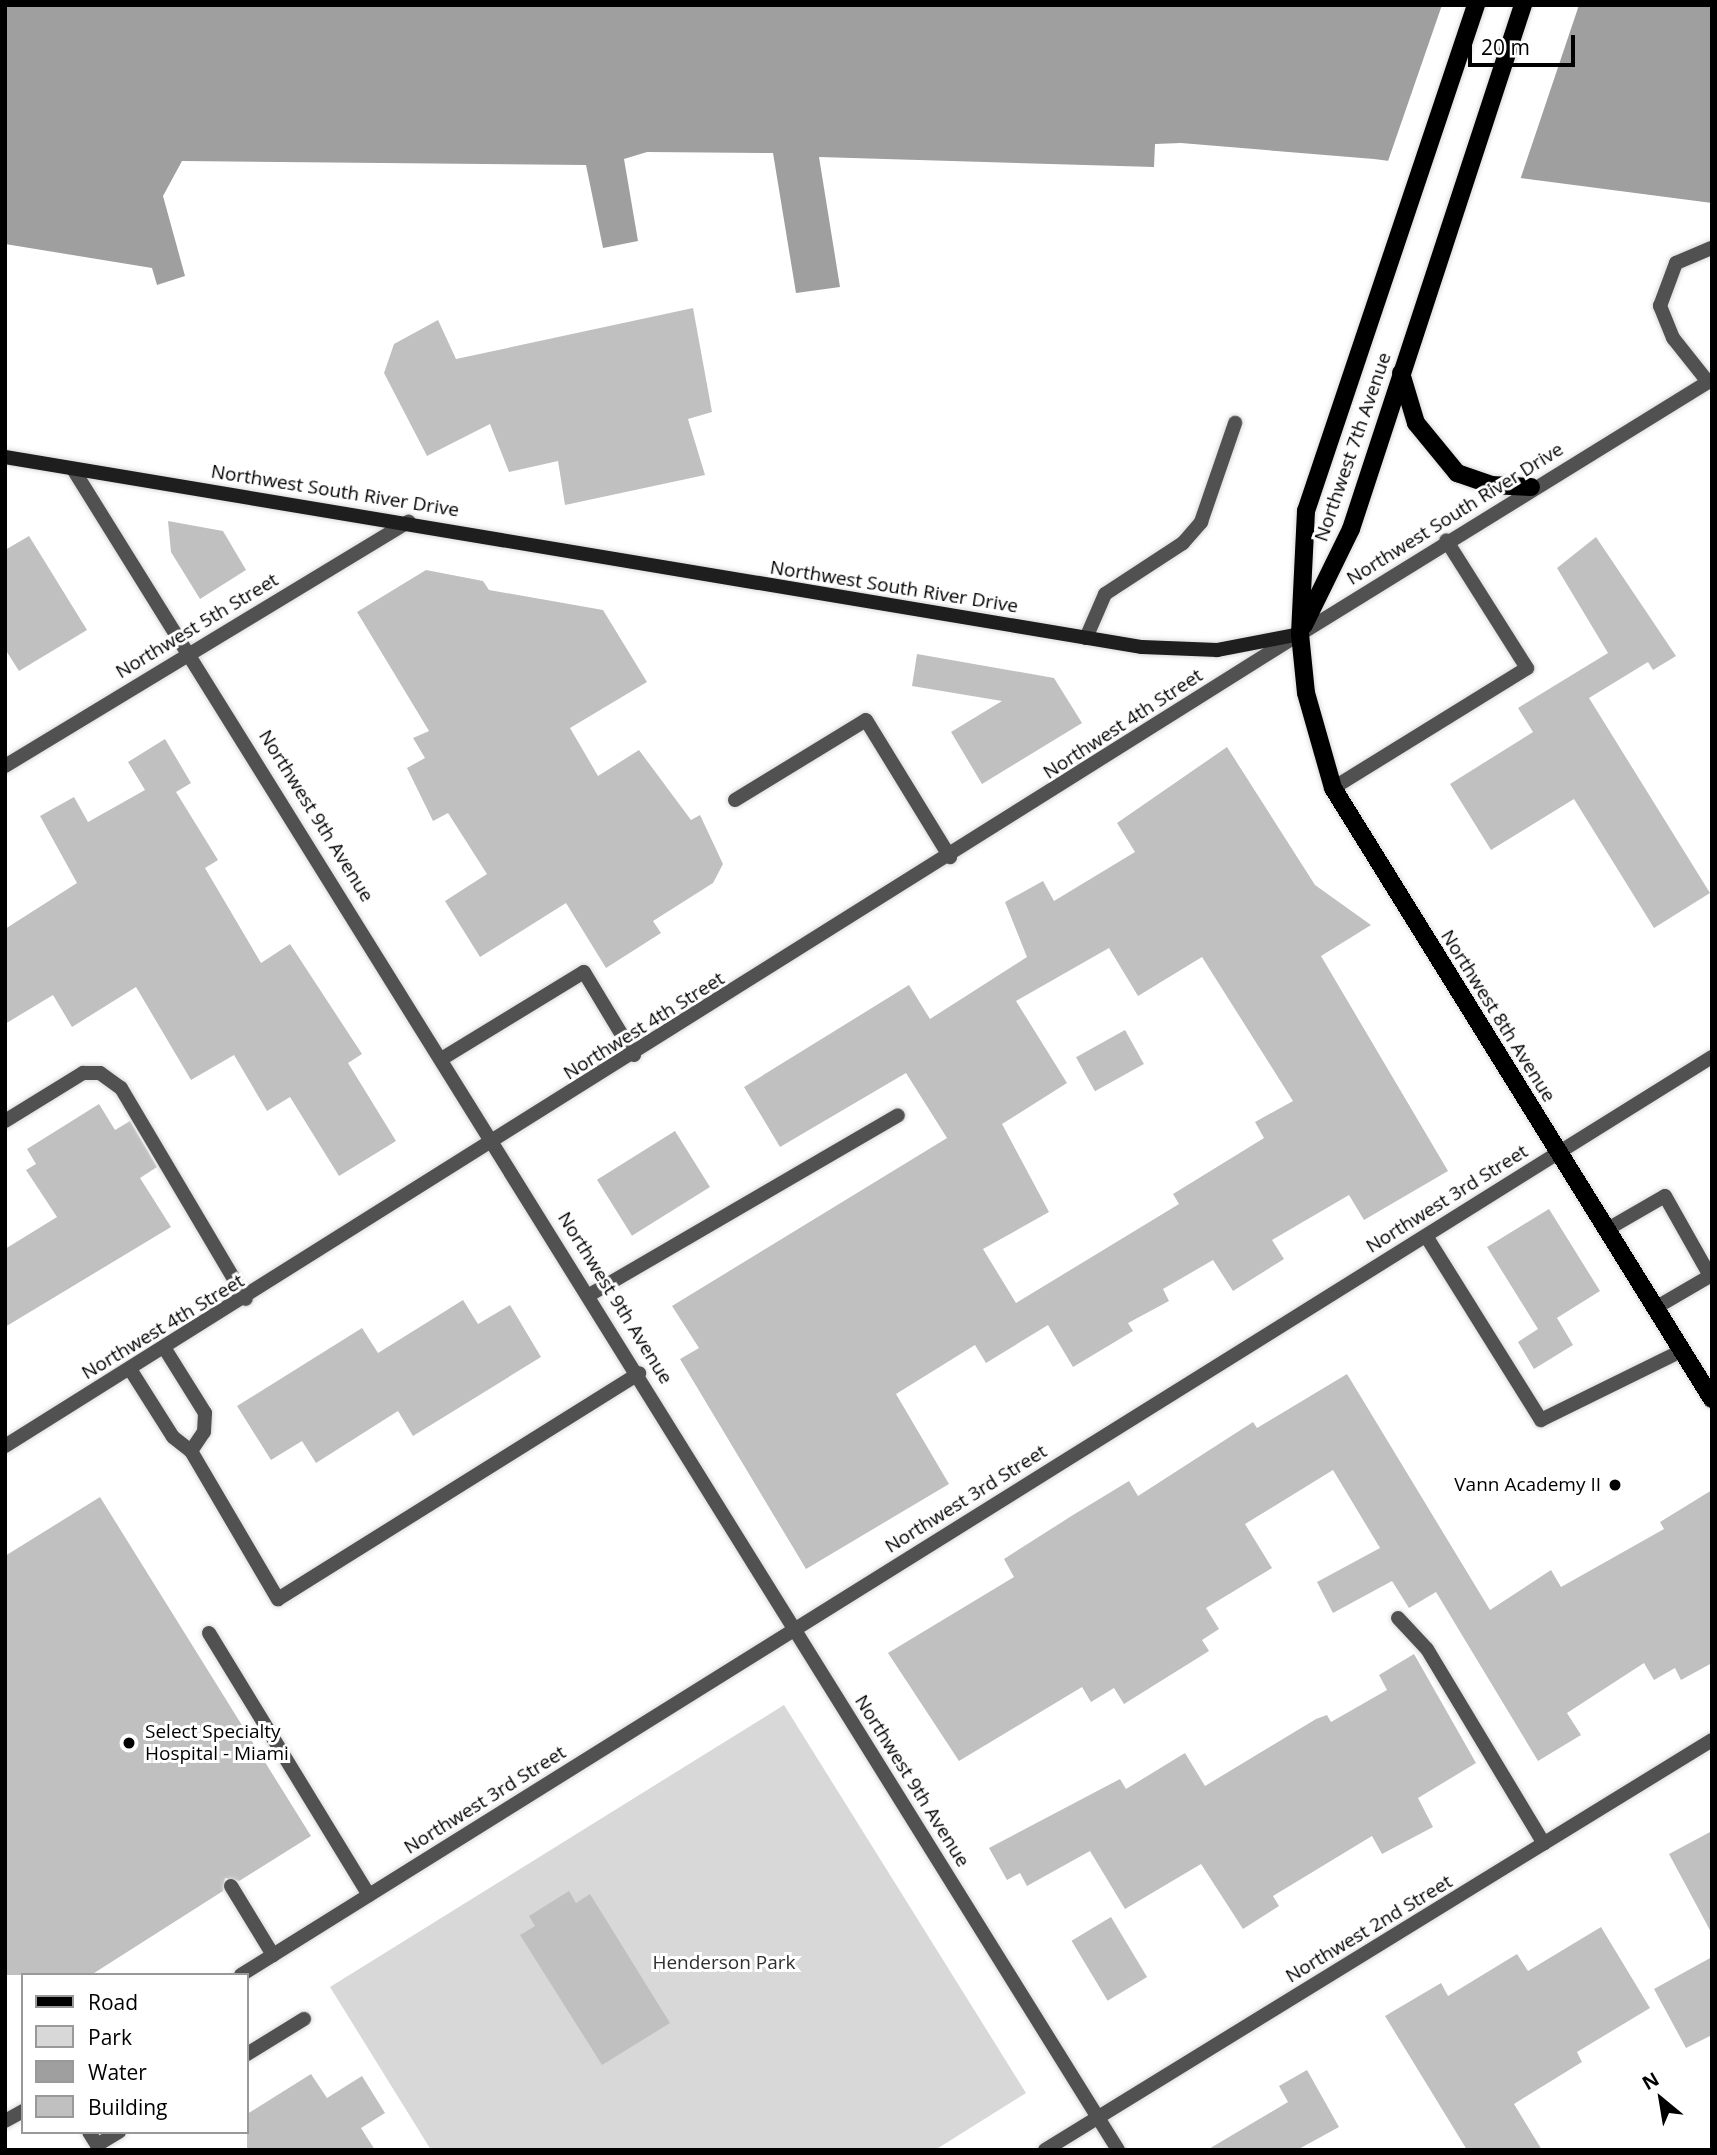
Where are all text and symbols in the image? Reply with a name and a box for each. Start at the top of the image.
scale bar [1472,21,1579,65]
text: 20 m [1481,33,1530,61]
street label: Northwest 7th Avenue [1310,349,1396,545]
street label: Northwest South River Drive [1343,438,1567,590]
street label: Northwest South River Drive [209,460,461,522]
street label: Northwest South River Drive [768,556,1020,618]
street label: Northwest 5th Street [112,568,282,684]
street label: Northwest 4th Street [1039,664,1207,784]
street label: Northwest 9th Avenue [254,726,378,906]
street label: Northwest 8th Avenue [1436,926,1560,1106]
street label: Northwest 4th Street [559,967,729,1085]
street label: Northwest 3rd Street [1362,1140,1532,1258]
street label: Northwest 9th Avenue [553,1208,677,1388]
street label: Northwest 4th Street [78,1269,248,1385]
street label: Northwest 3rd Street [881,1440,1051,1558]
place label: Vann Academy II [1454,1474,1601,1496]
marker: Vann Academy II [1607,1477,1623,1493]
street label: Northwest 9th Avenue [850,1691,974,1871]
place label: Select Specialty Hospital - Miami [145,1721,289,1765]
marker: Select Specialty Hospital - Miami [119,1733,139,1753]
street label: Northwest 3rd Street [400,1741,570,1859]
street label: Northwest 2nd Street [1282,1870,1456,1988]
park label: Henderson Park [652,1952,796,1974]
legend [21,1973,248,2134]
text: Road [88,1988,138,2016]
text: Park [88,2023,132,2051]
text: Water [88,2058,147,2086]
north arrow [1626,2064,1696,2134]
text: N [1637,2066,1664,2096]
text: Building [88,2093,167,2121]

